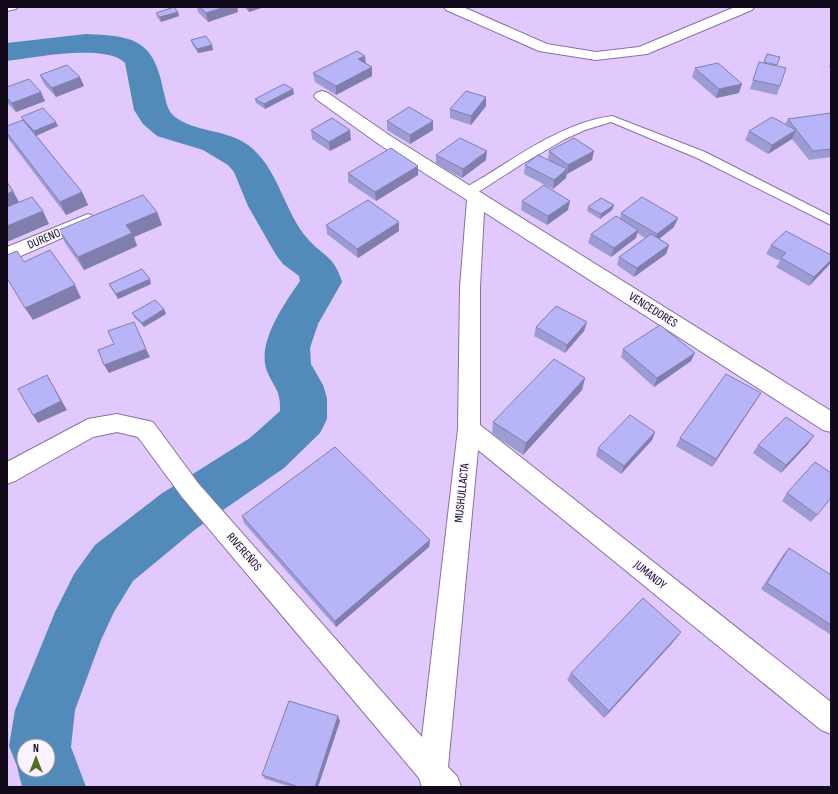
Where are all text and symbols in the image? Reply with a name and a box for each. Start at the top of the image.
street label: DURENO [25,225,63,253]
street label: VENCEDORES [626,289,680,331]
street label: MUSHULLACTA [451,462,473,523]
street label: RIVEREÑOS [223,530,265,574]
street label: JUMANDY [630,557,669,593]
north arrow [16,738,56,778]
text: N [33,742,39,755]

